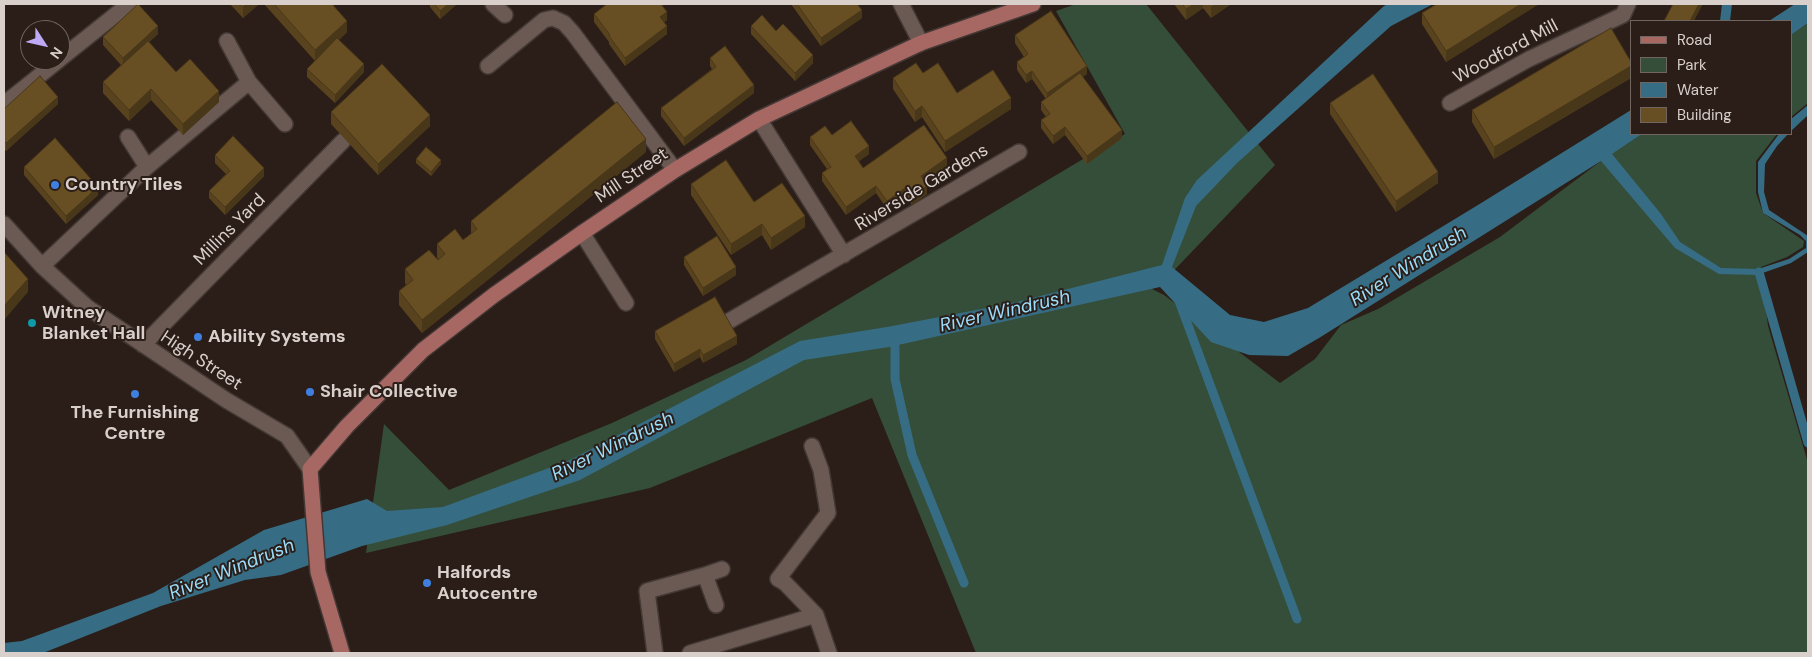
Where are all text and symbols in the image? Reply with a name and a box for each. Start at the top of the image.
street label: Woodford Mill [1450,15,1562,89]
north arrow [20,20,70,70]
legend [1630,20,1792,135]
text: Road [1677,30,1712,50]
text: N [46,44,67,62]
text: Park [1677,55,1707,75]
text: Water [1677,80,1718,100]
text: Building [1677,105,1732,125]
street label: Riverside Gardens [852,140,992,236]
street label: Mill Street [591,144,673,208]
place label: Country Tiles [65,174,183,196]
marker: Country Tiles [49,179,61,191]
street label: Millins Yard [190,190,270,270]
water label: River Windrush [1346,222,1472,312]
water label: River Windrush [938,286,1072,338]
place label: Witney Blanket Hall [42,302,145,344]
marker: Witney Blanket Hall [26,317,38,329]
place label: Ability Systems [208,326,346,348]
street label: High Street [156,327,246,395]
marker: Ability Systems [192,331,204,343]
place label: Shair Collective [320,381,458,403]
marker: Shair Collective [304,386,316,398]
marker: The Furnishing Centre [129,388,141,400]
place label: The Furnishing Centre [71,402,199,444]
water label: River Windrush [548,408,678,486]
water label: River Windrush [166,534,298,606]
place label: Halfords Autocentre [437,562,538,604]
marker: Halfords Autocentre [421,577,433,589]

